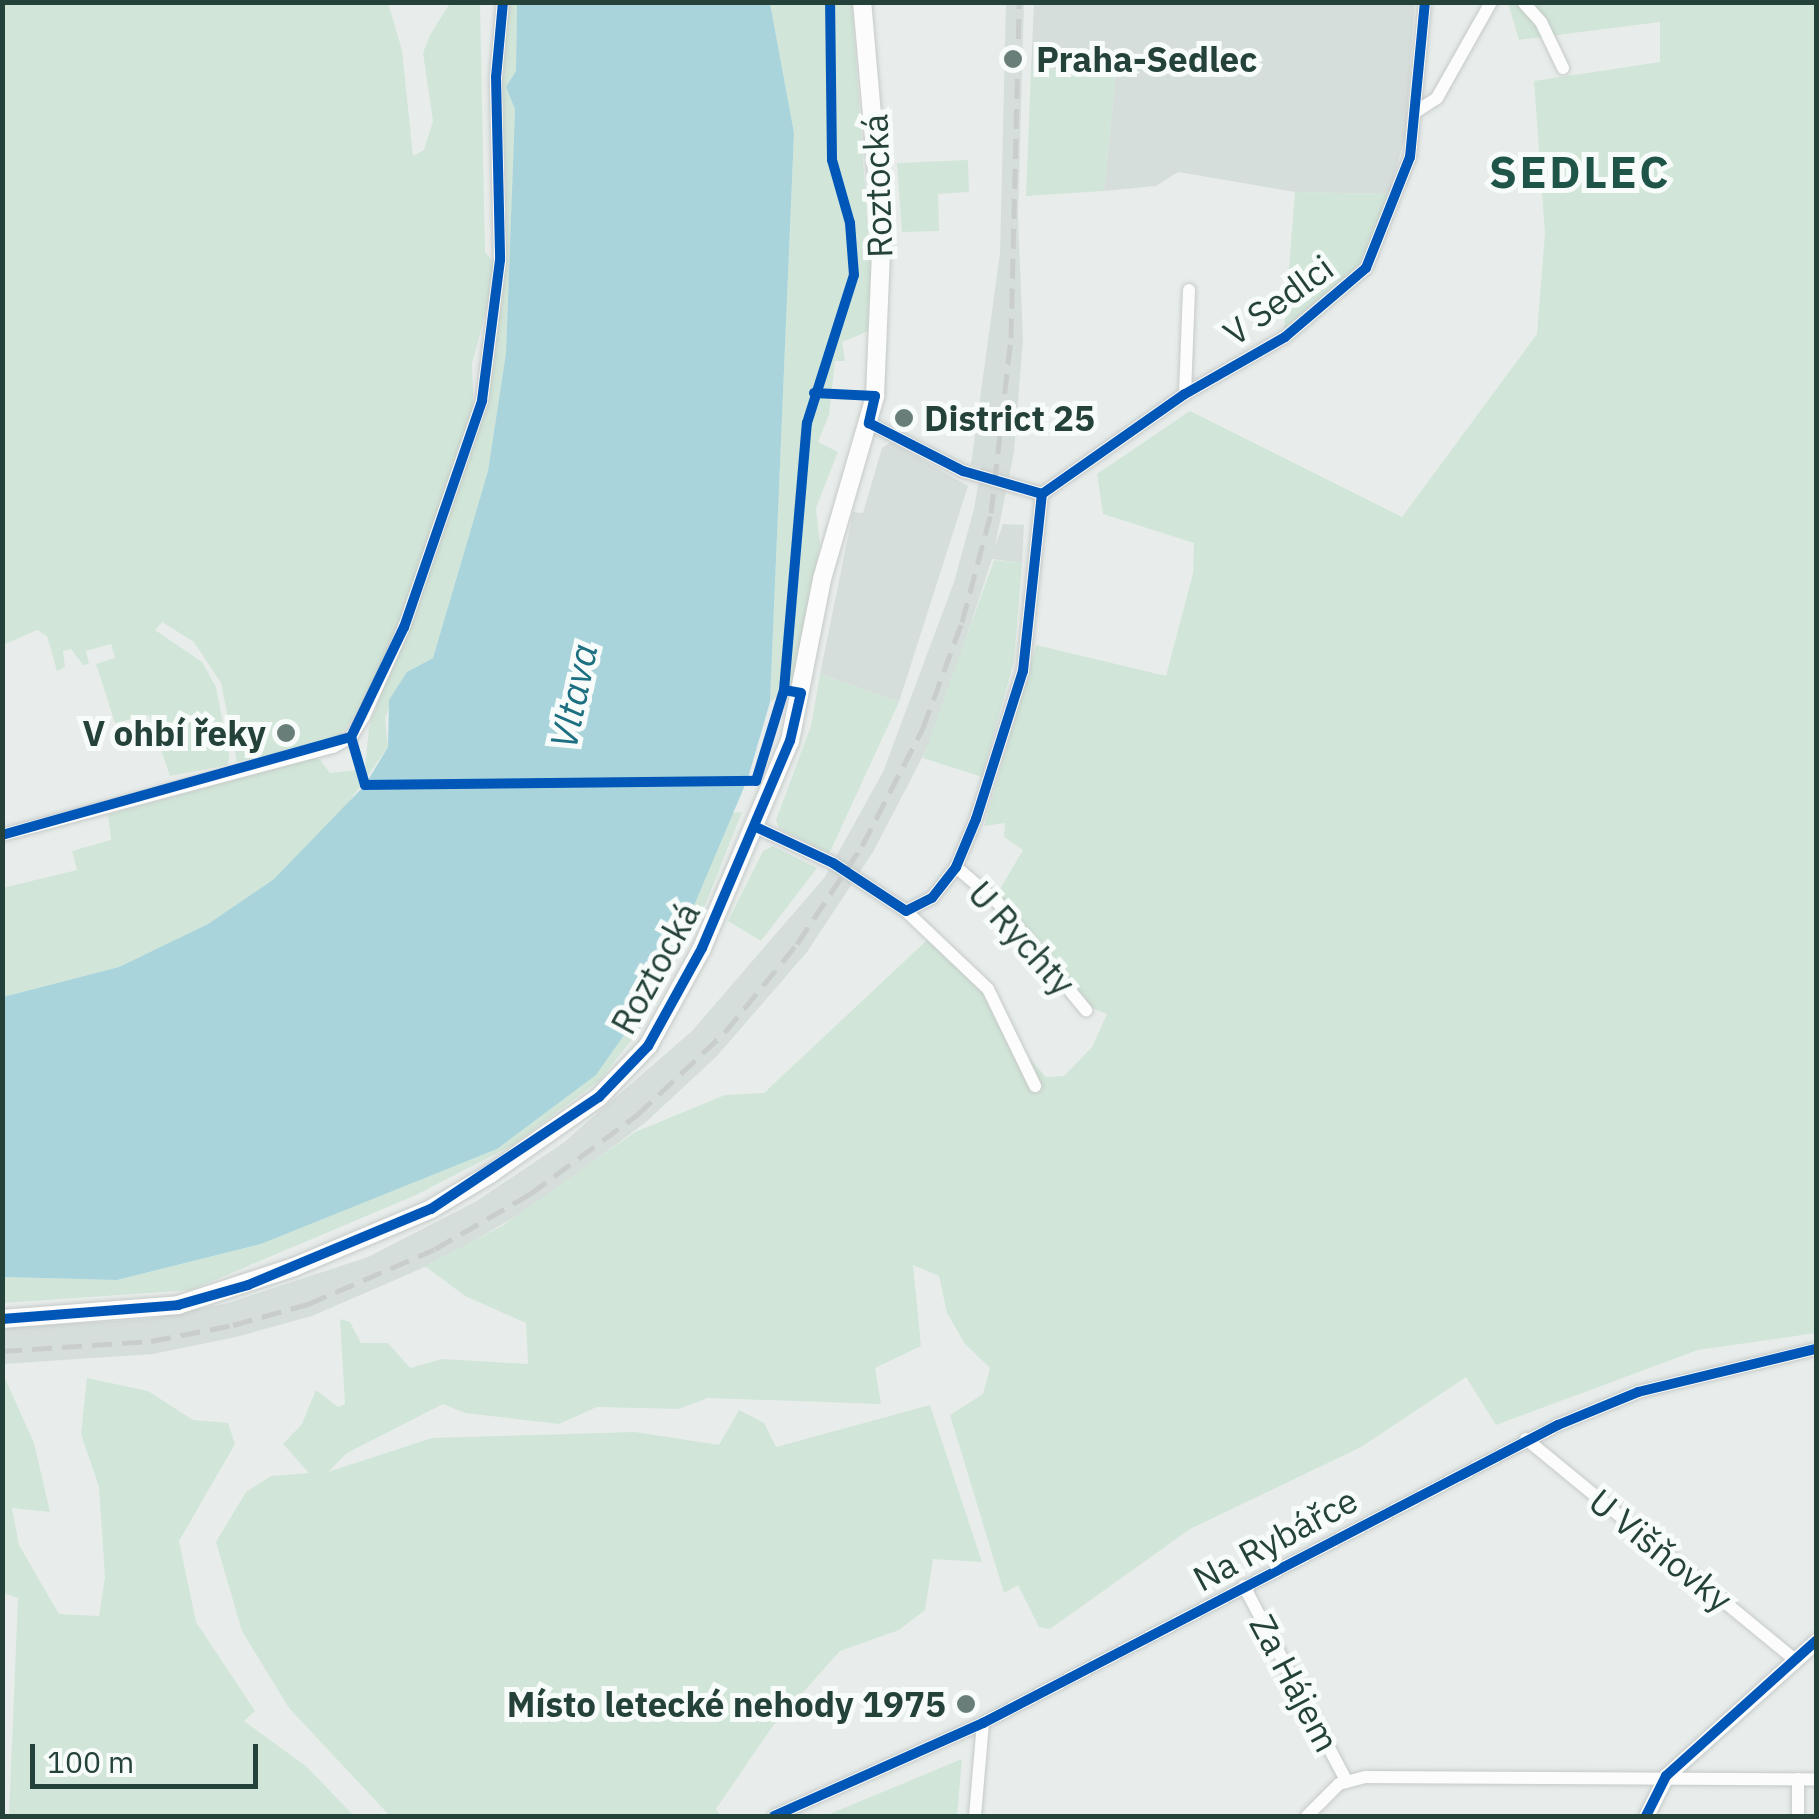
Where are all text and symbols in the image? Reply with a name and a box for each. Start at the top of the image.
place label: Praha-Sedlec [1036,38,1257,80]
marker: Praha-Sedlec [1000,46,1026,72]
street label: Roztocká [854,113,900,259]
district label: SEDLEC [1489,145,1671,199]
street label: V Sedlci [1215,246,1341,354]
place label: District 25 [924,397,1095,439]
marker: District 25 [893,407,915,429]
water label: Vltava [540,639,606,753]
place label: V ohbí řeky [82,712,266,754]
marker: V ohbí řeky [275,722,297,744]
street label: U Rychty [960,872,1084,1004]
street label: Roztocká [602,895,708,1041]
street label: Na Rybářce [1186,1478,1364,1600]
street label: U Višňovky [1581,1480,1741,1620]
street label: Za Hájem [1241,1607,1349,1759]
place label: Místo letecké nehody 1975 [507,1683,946,1725]
marker: Místo letecké nehody 1975 [955,1693,977,1715]
scale bar [35,1724,262,1786]
text: 100 m [47,1742,134,1781]

